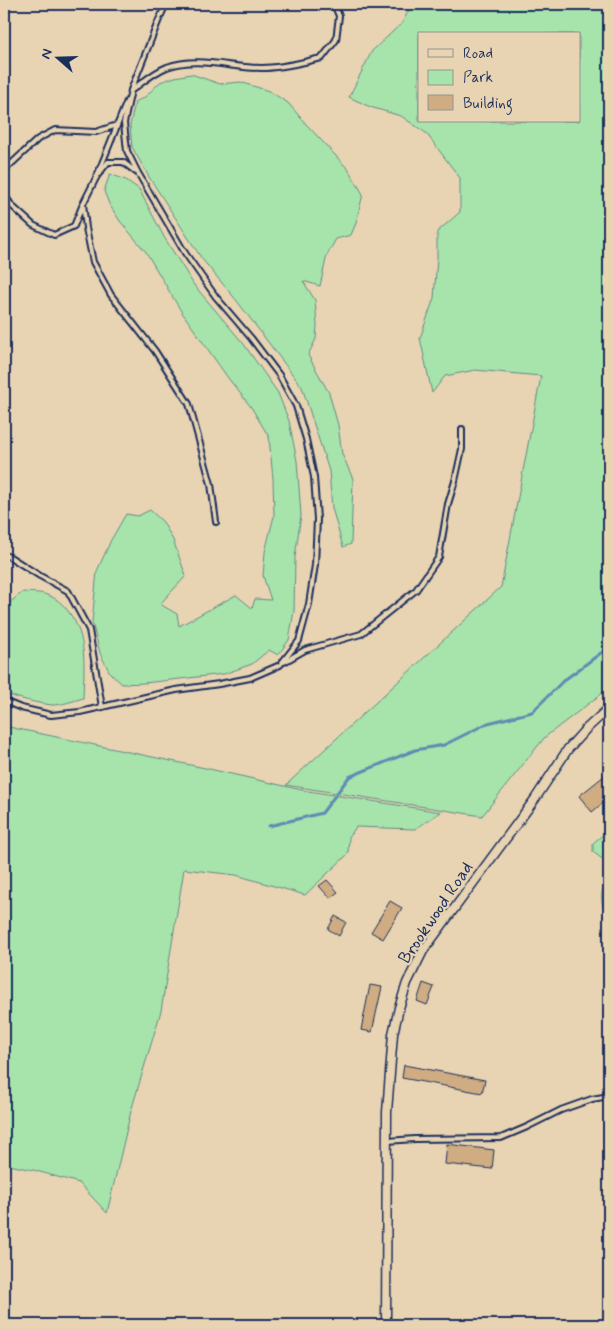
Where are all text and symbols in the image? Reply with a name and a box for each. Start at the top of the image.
north arrow [32,32,82,82]
legend [418,32,580,122]
text: Road [463,44,493,64]
text: N [37,46,57,61]
text: Park [463,68,493,88]
text: Building [463,94,513,115]
street label: Brookwood Road [393,857,479,969]

